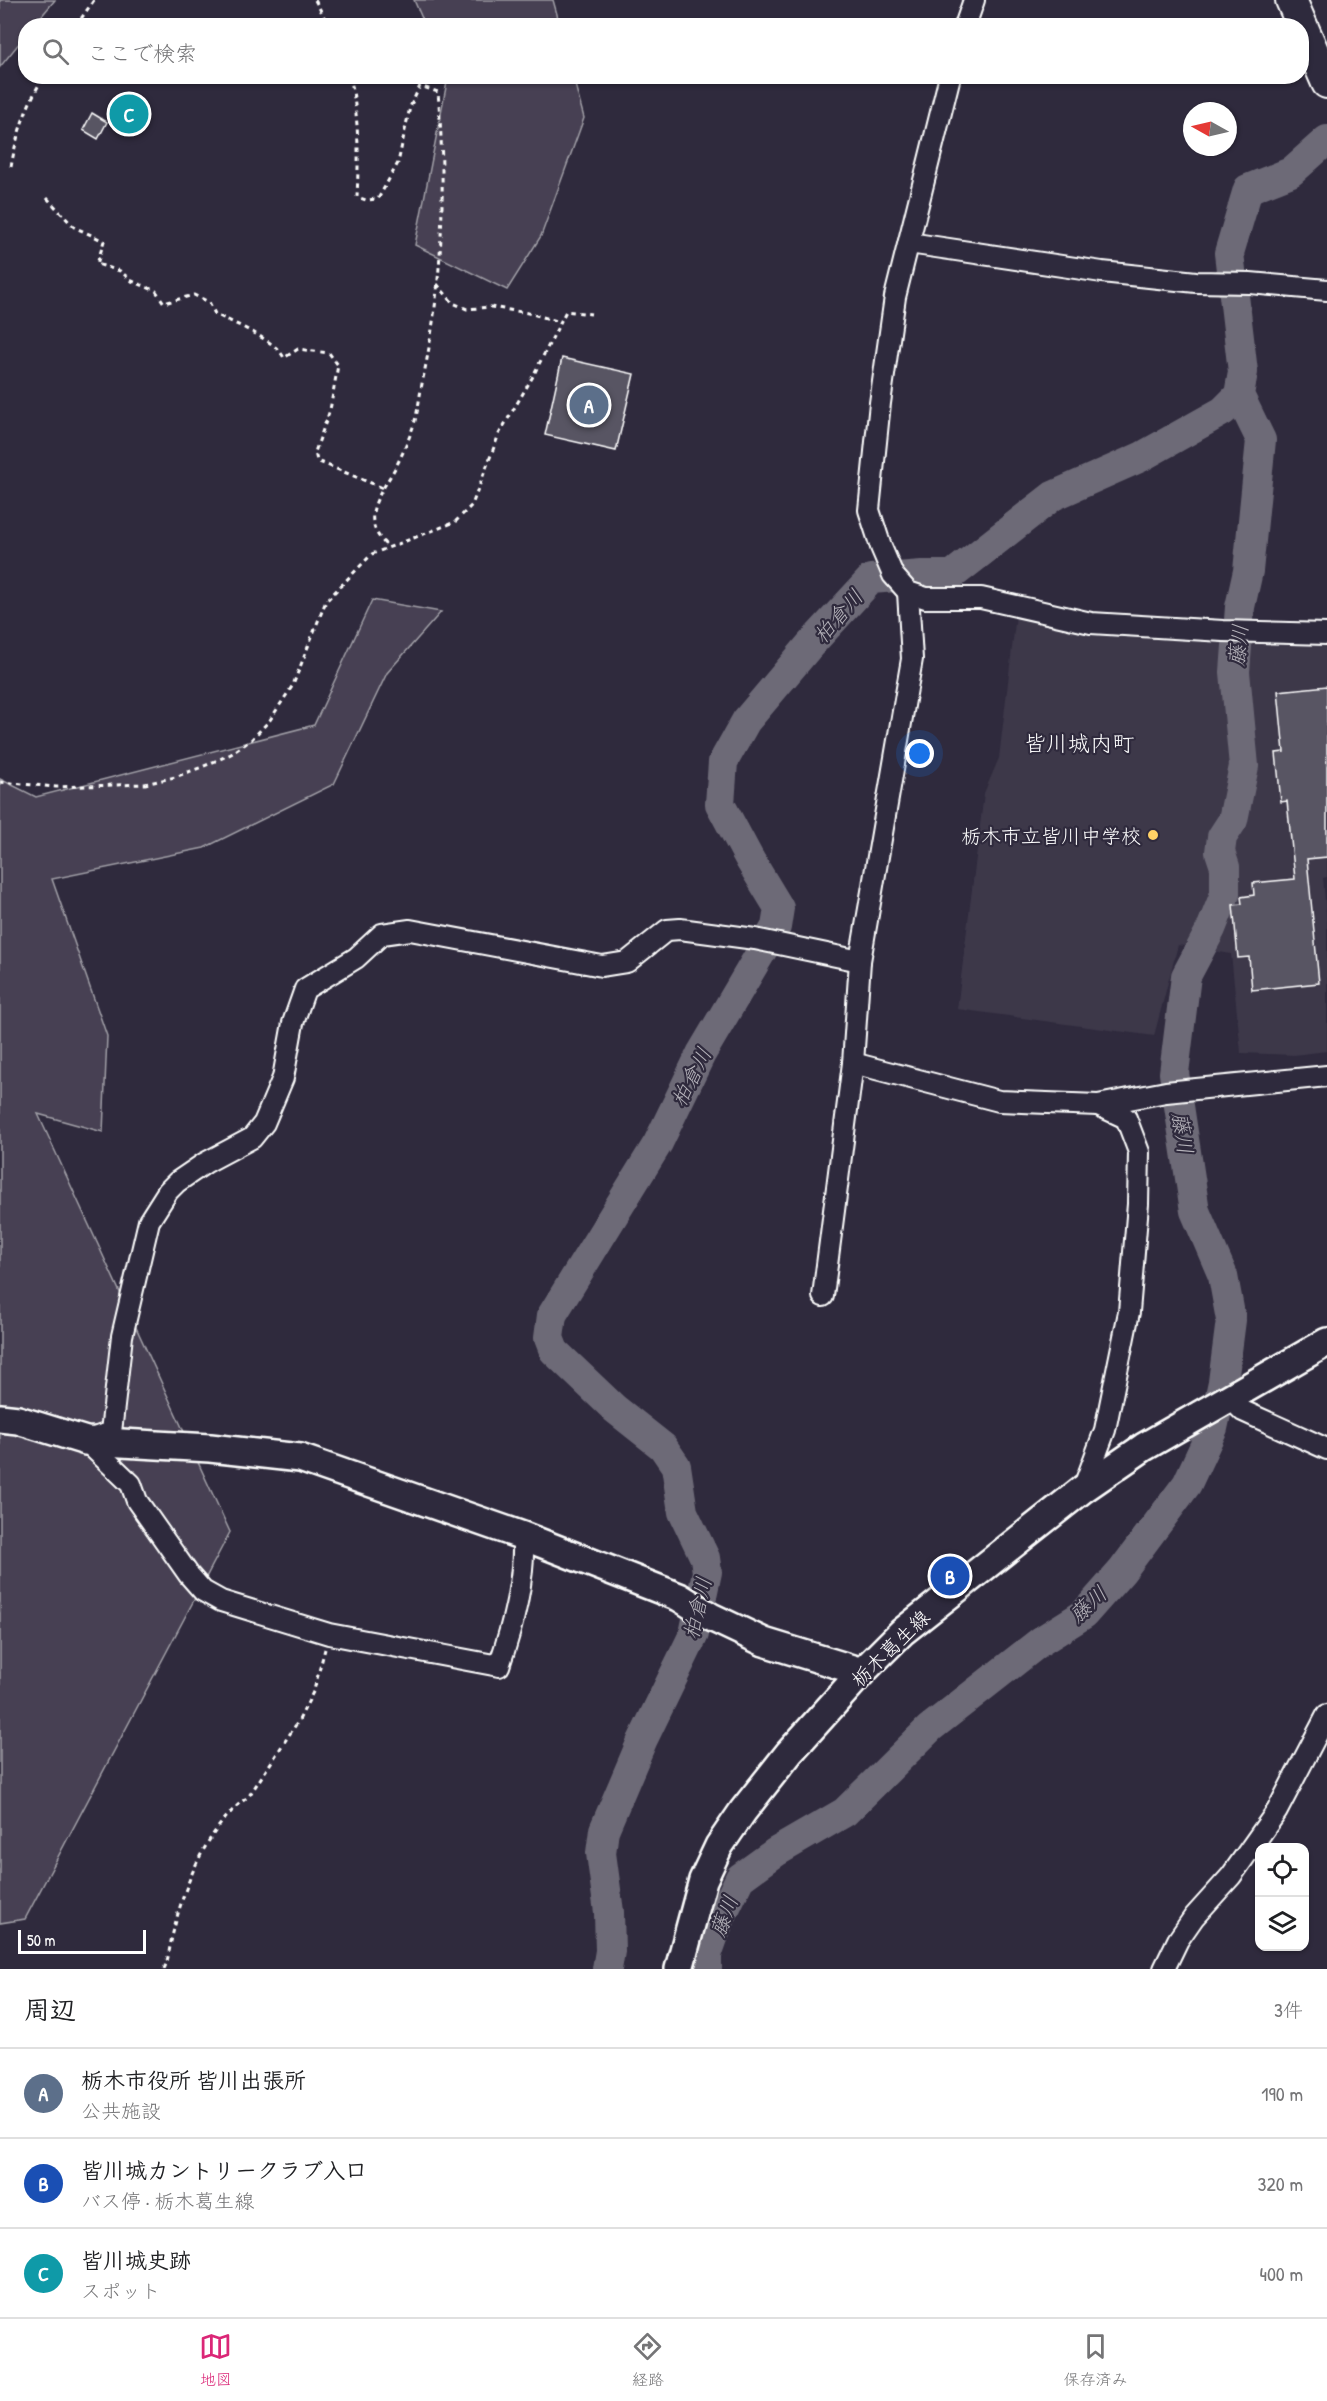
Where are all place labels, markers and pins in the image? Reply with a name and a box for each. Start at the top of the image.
pin: C [110,92,148,136]
pin: A [570,382,608,428]
place label: 栃木市立皆川中学校 [961,822,1141,849]
marker: 栃木市立皆川中学校 [1146,828,1160,842]
pin: B [930,1554,970,1598]

